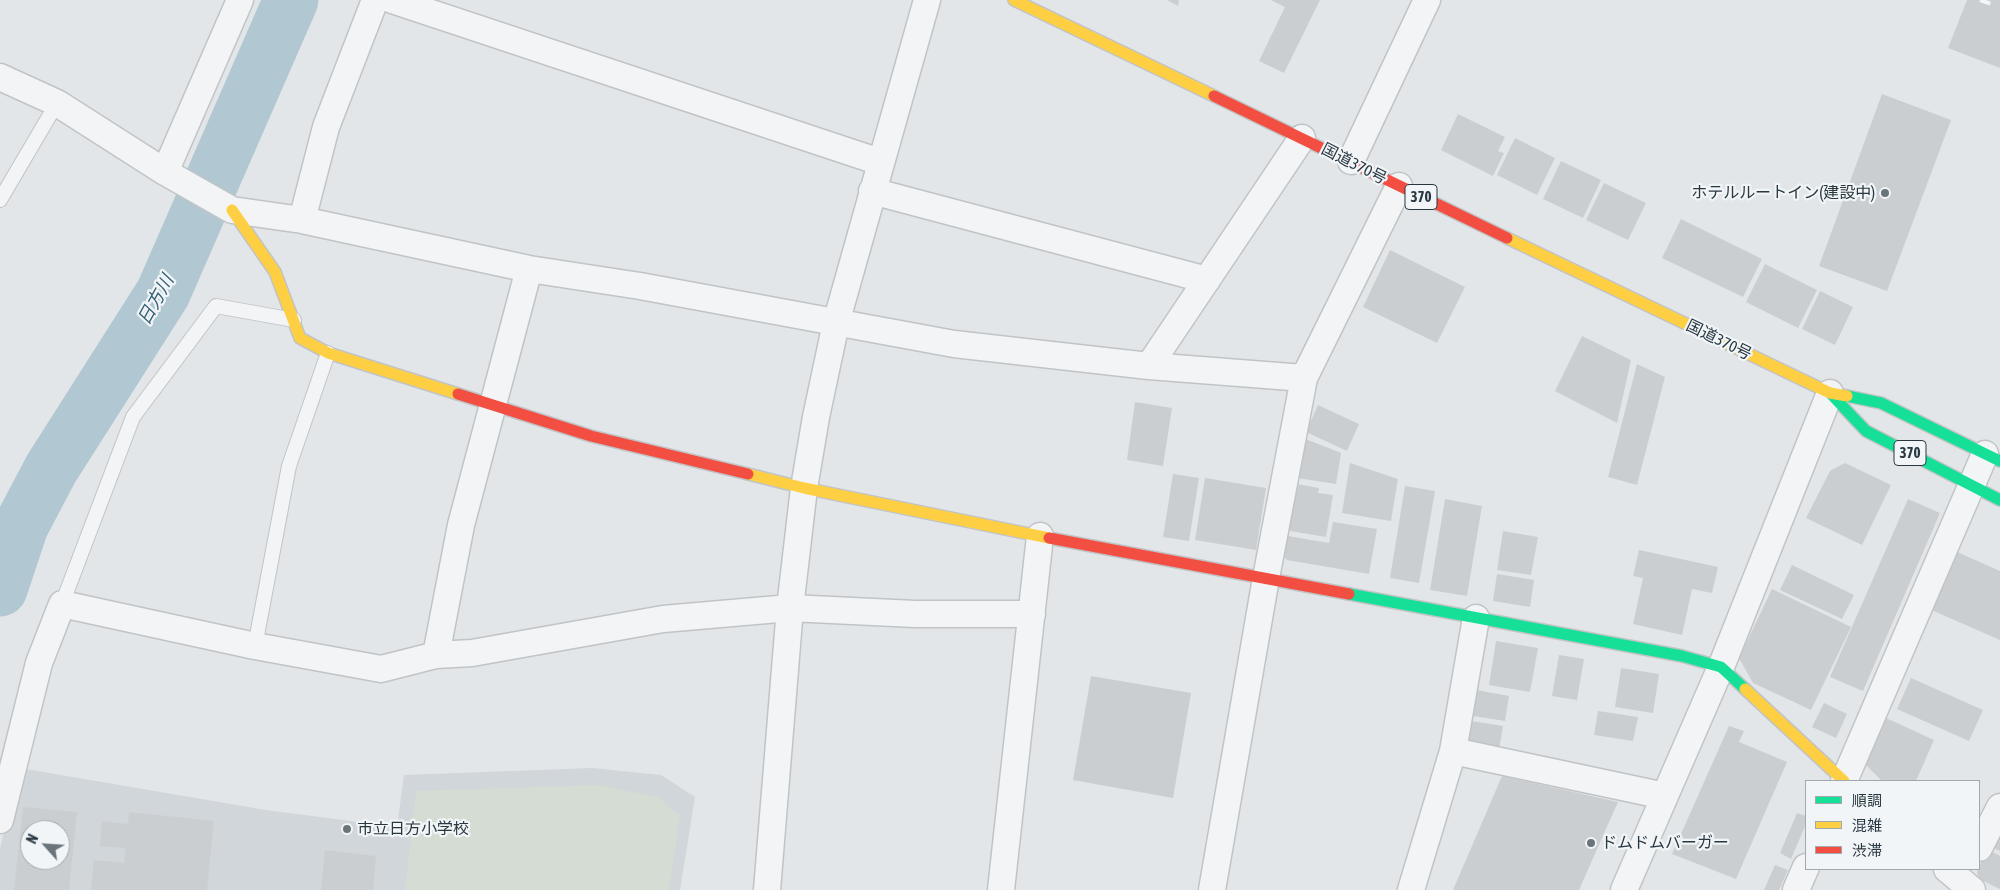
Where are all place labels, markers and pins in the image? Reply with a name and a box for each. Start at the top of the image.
place label: ホテルルートイン(建設中) [1691,183,1875,203]
marker: ホテルルートイン(建設中) [1879,187,1891,199]
place label: 市立日方小学校 [357,819,469,839]
marker: 市立日方小学校 [341,823,353,835]
place label: ドムドムバーガー [1601,833,1729,853]
marker: ドムドムバーガー [1585,837,1597,849]

